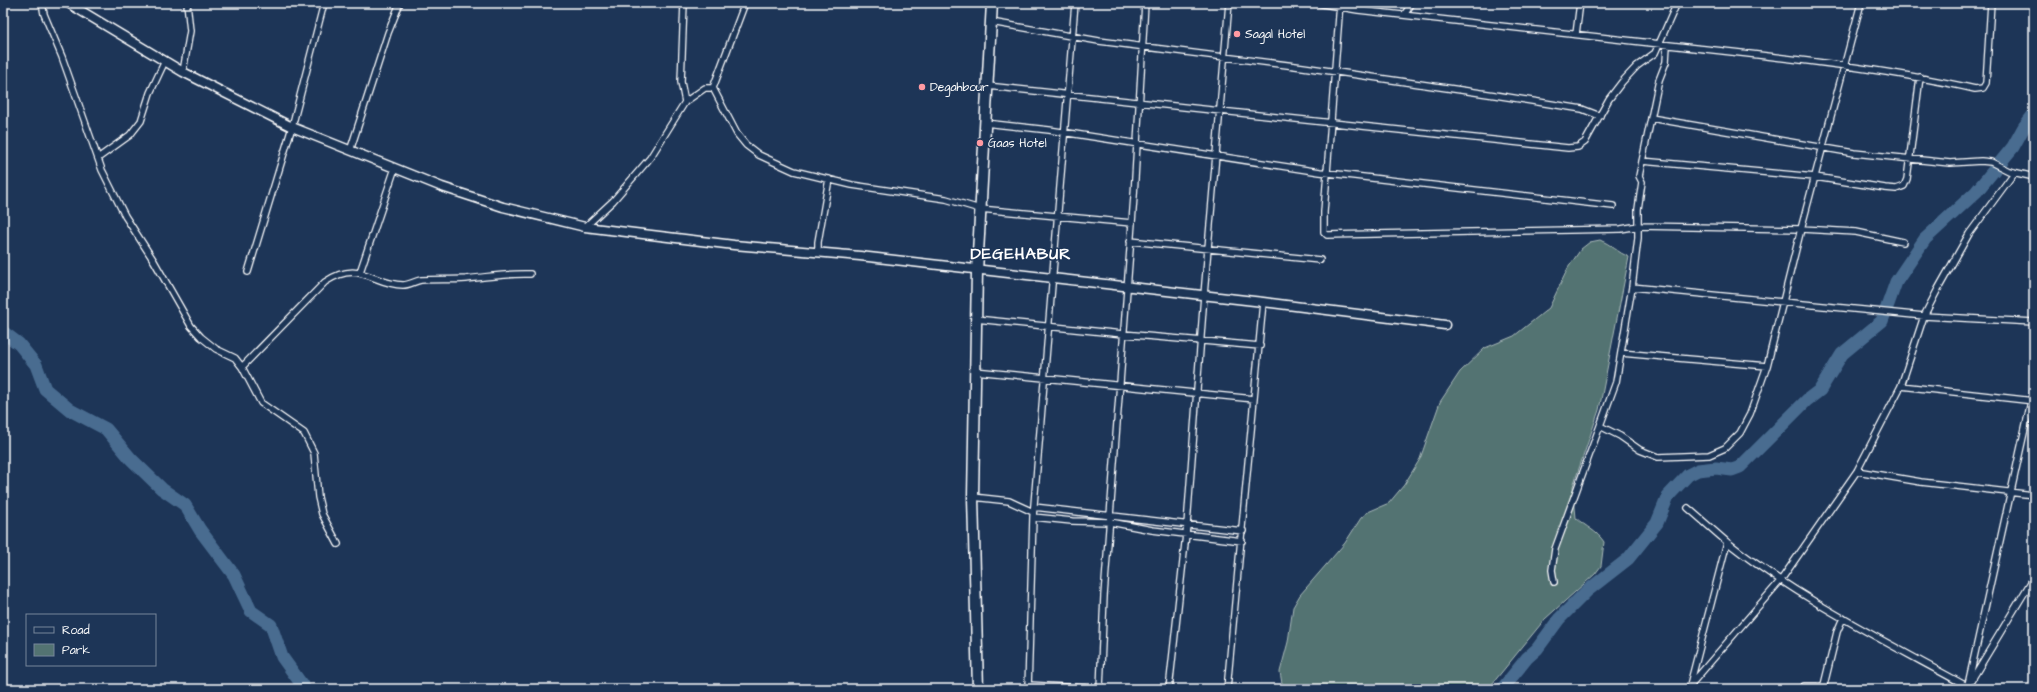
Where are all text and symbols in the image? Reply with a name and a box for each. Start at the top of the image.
place label: Sagal Hotel [1245,26,1305,44]
marker: Sagal Hotel [1232,29,1242,39]
place label: Degahbour [930,79,989,97]
marker: Degahbour [917,82,927,92]
place label: Gaas Hotel [988,135,1047,152]
marker: Gaas Hotel [975,138,985,148]
district label: DEGEHABUR [970,243,1072,265]
legend [26,614,156,666]
text: Road [62,622,90,639]
text: Park [62,642,90,659]

